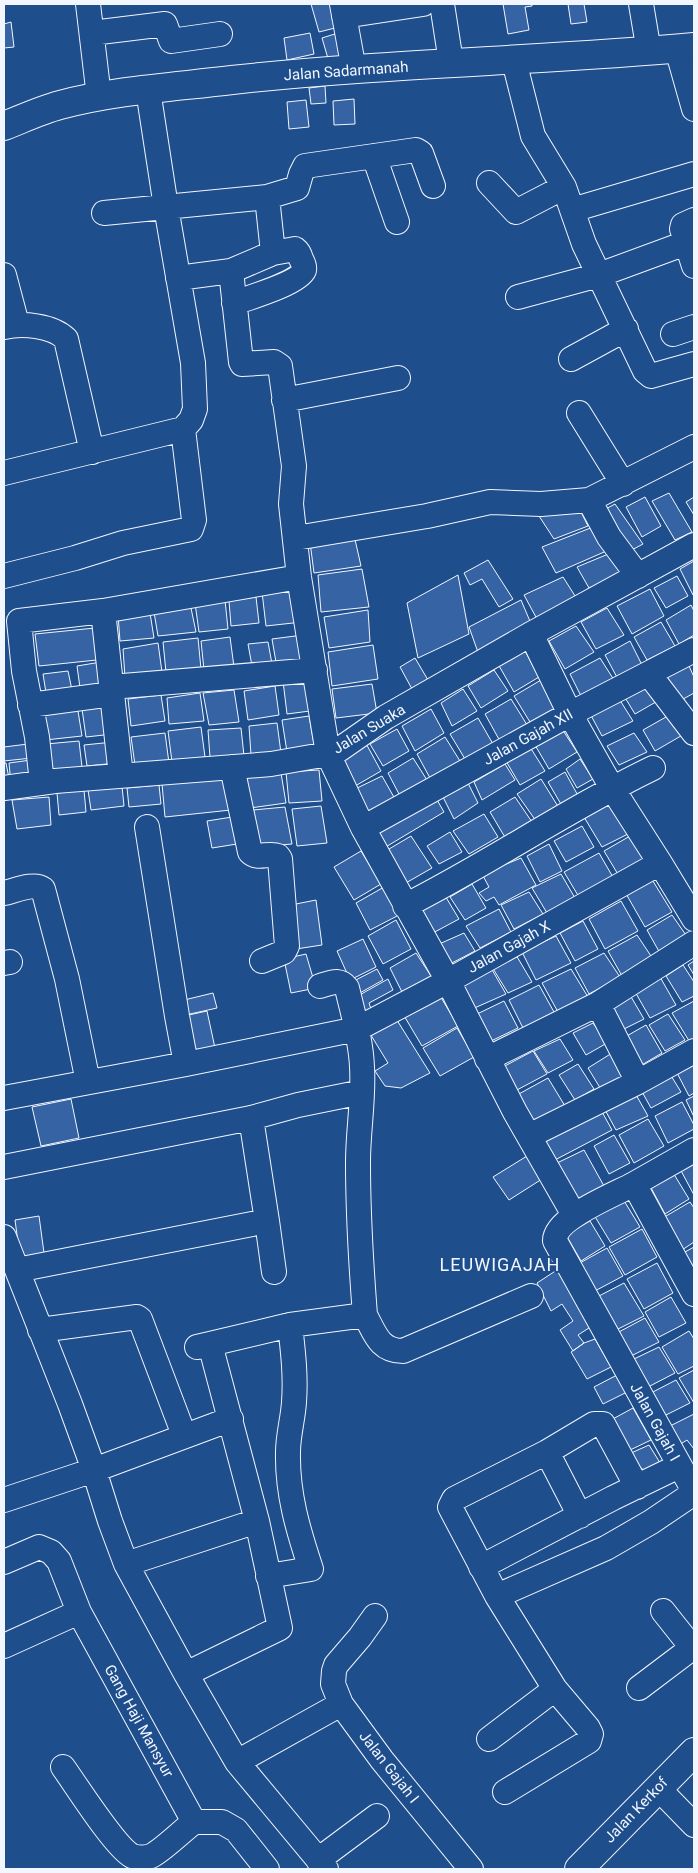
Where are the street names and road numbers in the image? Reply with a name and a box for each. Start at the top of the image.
street label: Jalan Sadarmanah [283,58,409,84]
street label: Jalan Suaka [330,700,408,758]
street label: Jalan Gajah XII [480,705,576,769]
street label: Jalan Gajah X [465,917,554,977]
street label: Jalan Gajah I [626,1380,684,1464]
street label: Gang Haji Mansyur [100,1661,178,1781]
street label: Jalan Gajah I [355,1727,423,1807]
street label: Jalan Kerkof [600,1773,672,1846]

